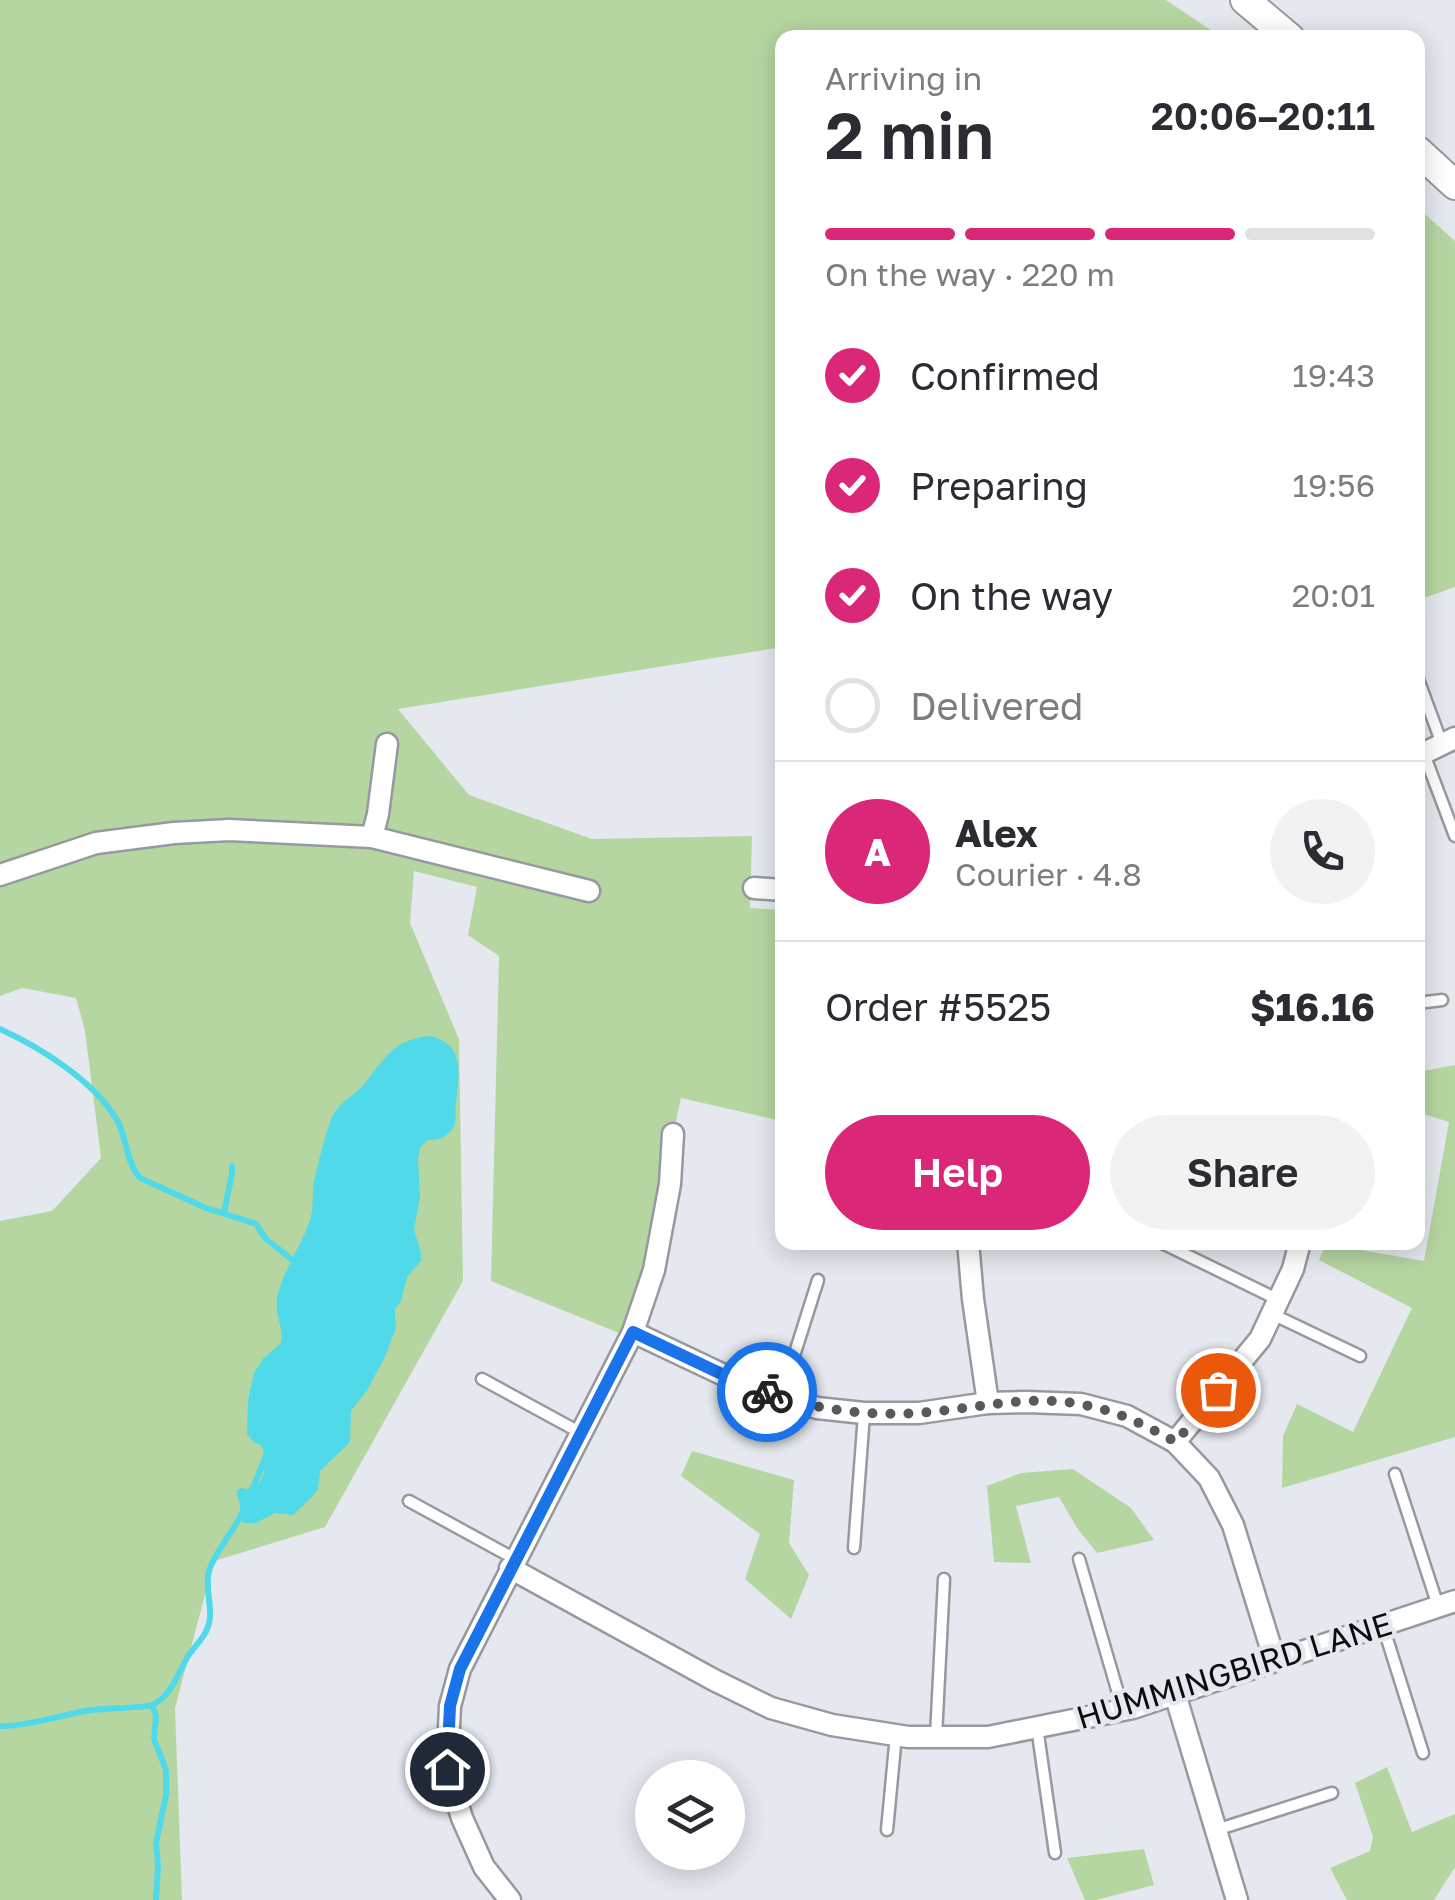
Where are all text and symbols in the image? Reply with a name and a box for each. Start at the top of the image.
text: Arriving in [825,59,982,97]
text: 20:06–20:11 [1151,93,1375,138]
text: 2 min [825,95,994,173]
text: On the way · 220 m [825,255,1115,293]
icon: check [825,348,880,403]
text: Confirmed [910,353,1100,398]
text: 19:43 [1292,356,1375,394]
icon: check [825,458,880,513]
text: Preparing [910,463,1088,508]
text: 19:56 [1293,466,1375,504]
icon: check [825,568,880,623]
text: On the way [910,573,1113,618]
text: 20:01 [1292,576,1375,614]
text: Delivered [910,683,1083,728]
button: phone [1270,799,1375,904]
text: Alex [955,810,1038,855]
text: A [864,829,891,874]
text: Courier · 4.8 [955,855,1142,893]
text: Order #5525 [825,984,1051,1029]
text: $16.16 [1250,984,1375,1029]
button: Help [825,1115,1090,1230]
button: Share [1110,1115,1375,1230]
courier [717,1342,817,1442]
pin [1176,1348,1261,1433]
icon: bag [1191,1363,1246,1418]
icon: bike [740,1365,795,1420]
street label: HUMMINGBIRD LANE [1072,1604,1396,1736]
pin [405,1727,490,1812]
icon: home [420,1742,475,1797]
map controls [635,1760,745,1870]
button: layers [635,1760,745,1870]

